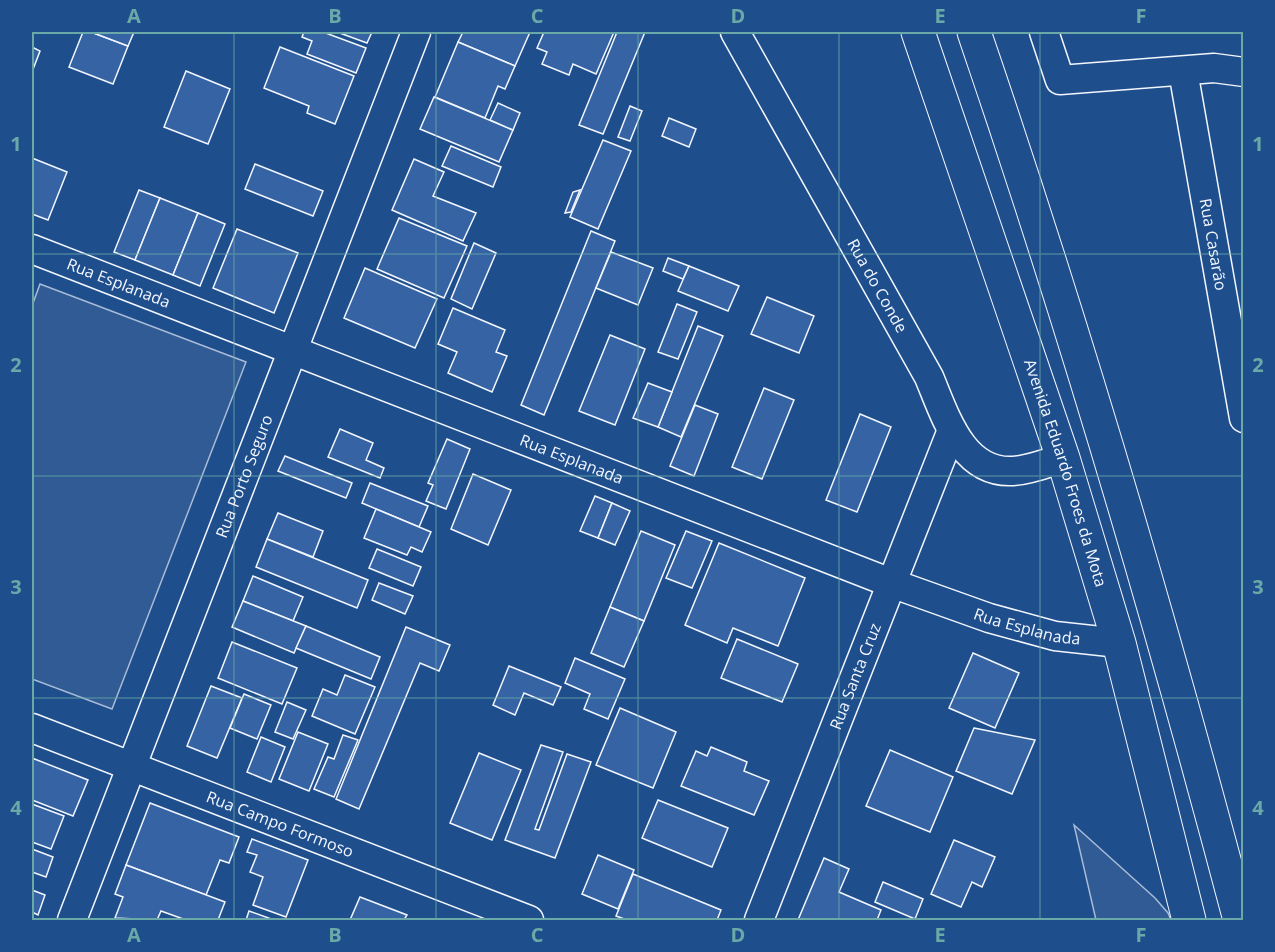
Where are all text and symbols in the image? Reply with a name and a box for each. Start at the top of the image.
text: A [127,2,141,29]
text: B [328,2,342,29]
text: C [531,2,544,29]
text: D [731,2,745,29]
text: E [934,2,946,29]
text: F [1136,2,1146,29]
text: 1 [10,130,22,157]
text: 1 [1252,130,1264,157]
street label: Rua Casarão [1195,197,1232,292]
street label: Rua do Conde [842,235,913,337]
street label: Rua Esplanada [64,253,174,313]
text: 2 [10,351,22,378]
text: 2 [1252,351,1264,378]
street label: Avenida Eduardo Froes da Mota [1019,356,1112,589]
street label: Rua Porto Seguro [210,411,278,541]
street label: Rua Esplanada [517,429,627,489]
text: 3 [10,573,22,600]
text: 3 [1252,573,1264,600]
street label: Rua Esplanada [971,602,1082,650]
street label: Rua Santa Cruz [824,620,886,733]
street label: Rua Campo Formoso [203,785,357,862]
text: 4 [10,794,22,821]
text: 4 [1252,794,1264,821]
text: A [127,921,141,948]
text: B [328,921,342,948]
text: C [531,921,544,948]
text: D [731,921,745,948]
text: E [934,921,946,948]
text: F [1136,921,1146,948]

